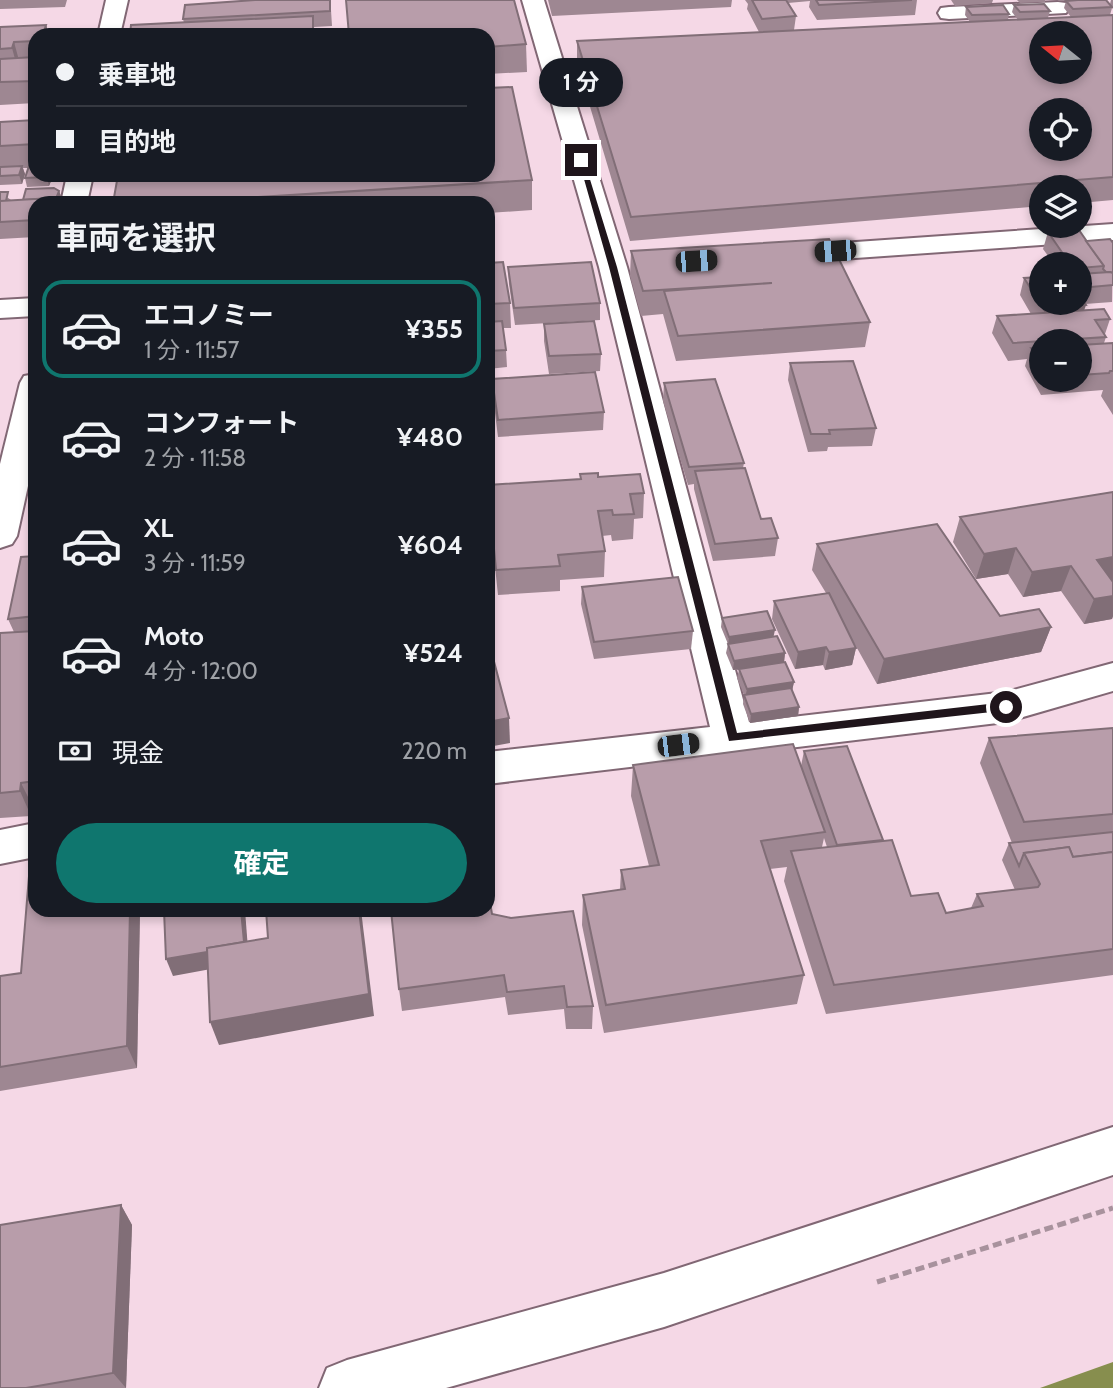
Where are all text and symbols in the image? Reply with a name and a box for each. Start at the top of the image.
north arrow [1029,21,1092,84]
map controls [1029,21,1092,392]
callout: 1 分 [539,58,623,108]
text: 乗車地 [98,59,176,91]
text: 1 分 [563,68,599,96]
button: locate [1029,98,1092,161]
text: 目的地 [98,126,176,158]
route end [565,144,597,176]
button: layers [1029,175,1092,238]
text: 車両を選択 [56,218,216,257]
car [814,239,857,263]
car [675,249,718,273]
button: + [1029,252,1092,315]
icon: car [60,298,123,361]
text: エコノミー [144,299,274,331]
text: ¥355 [405,313,463,345]
button: − [1029,329,1092,392]
text: 1 分 · 11:57 [144,336,239,364]
icon: car [60,406,123,469]
text: コンフォート [144,407,299,439]
text: ¥480 [397,421,463,453]
text: 2 分 · 11:58 [144,444,246,472]
text: XL [144,512,173,544]
icon: car [60,514,123,577]
text: ¥604 [398,529,463,561]
text: 3 分 · 11:59 [144,549,246,577]
text: Moto [144,620,204,652]
icon: car [60,622,123,685]
text: ¥524 [403,637,463,669]
text: 4 分 · 12:00 [144,657,258,685]
route start [990,691,1022,723]
icon: cash [56,732,94,770]
car [656,732,701,758]
text: 現金 [112,737,164,769]
text: 220 m [401,737,467,765]
button: 確定 [56,823,467,903]

